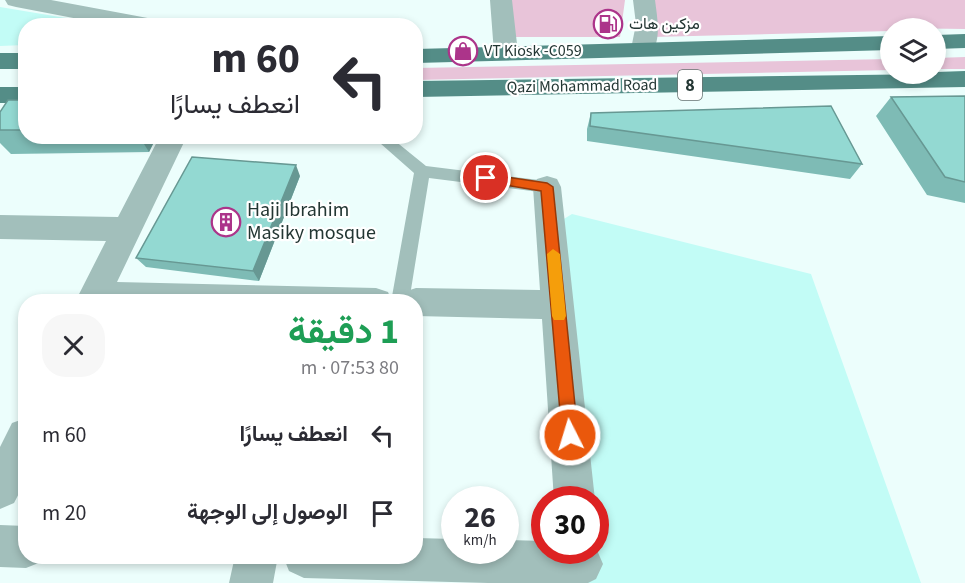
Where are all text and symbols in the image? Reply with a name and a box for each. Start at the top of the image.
fuel station icon: مزكين هات [592,8,624,40]
place label: مزكين هات [629,13,700,35]
map controls [880,18,946,84]
button: layers [880,18,946,84]
text: 60 m [211,29,300,89]
shop icon: VT Kiosk -C059 [447,35,479,67]
place label: VT Kiosk -C059 [484,40,582,62]
icon: left [321,42,399,120]
road number: 8 [678,70,702,100]
street label: Qazi Mohammad Road [506,74,658,98]
text: انعطف يسارًا [170,85,300,124]
pin [460,152,511,203]
icon: arrive [469,161,502,194]
place label: Haji Ibrahim Masiky mosque [247,196,376,247]
building icon: Haji Ibrahim Masiky mosque [210,206,242,238]
text: 1 دقيقة [288,306,399,357]
button: close [42,314,105,377]
text: 80 m · 07:53 [301,354,399,382]
position arrow [538,403,602,467]
text: انعطف يسارًا [239,418,348,450]
text: 60 m [42,419,87,451]
icon: left [366,419,399,452]
speed limit sign: 30 [531,486,609,564]
text: الوصول إلى الوجهة [187,496,348,528]
text: 26 [464,496,496,539]
text: 20 m [42,497,87,529]
icon: arrive [366,497,399,530]
text: km/h [463,530,497,551]

